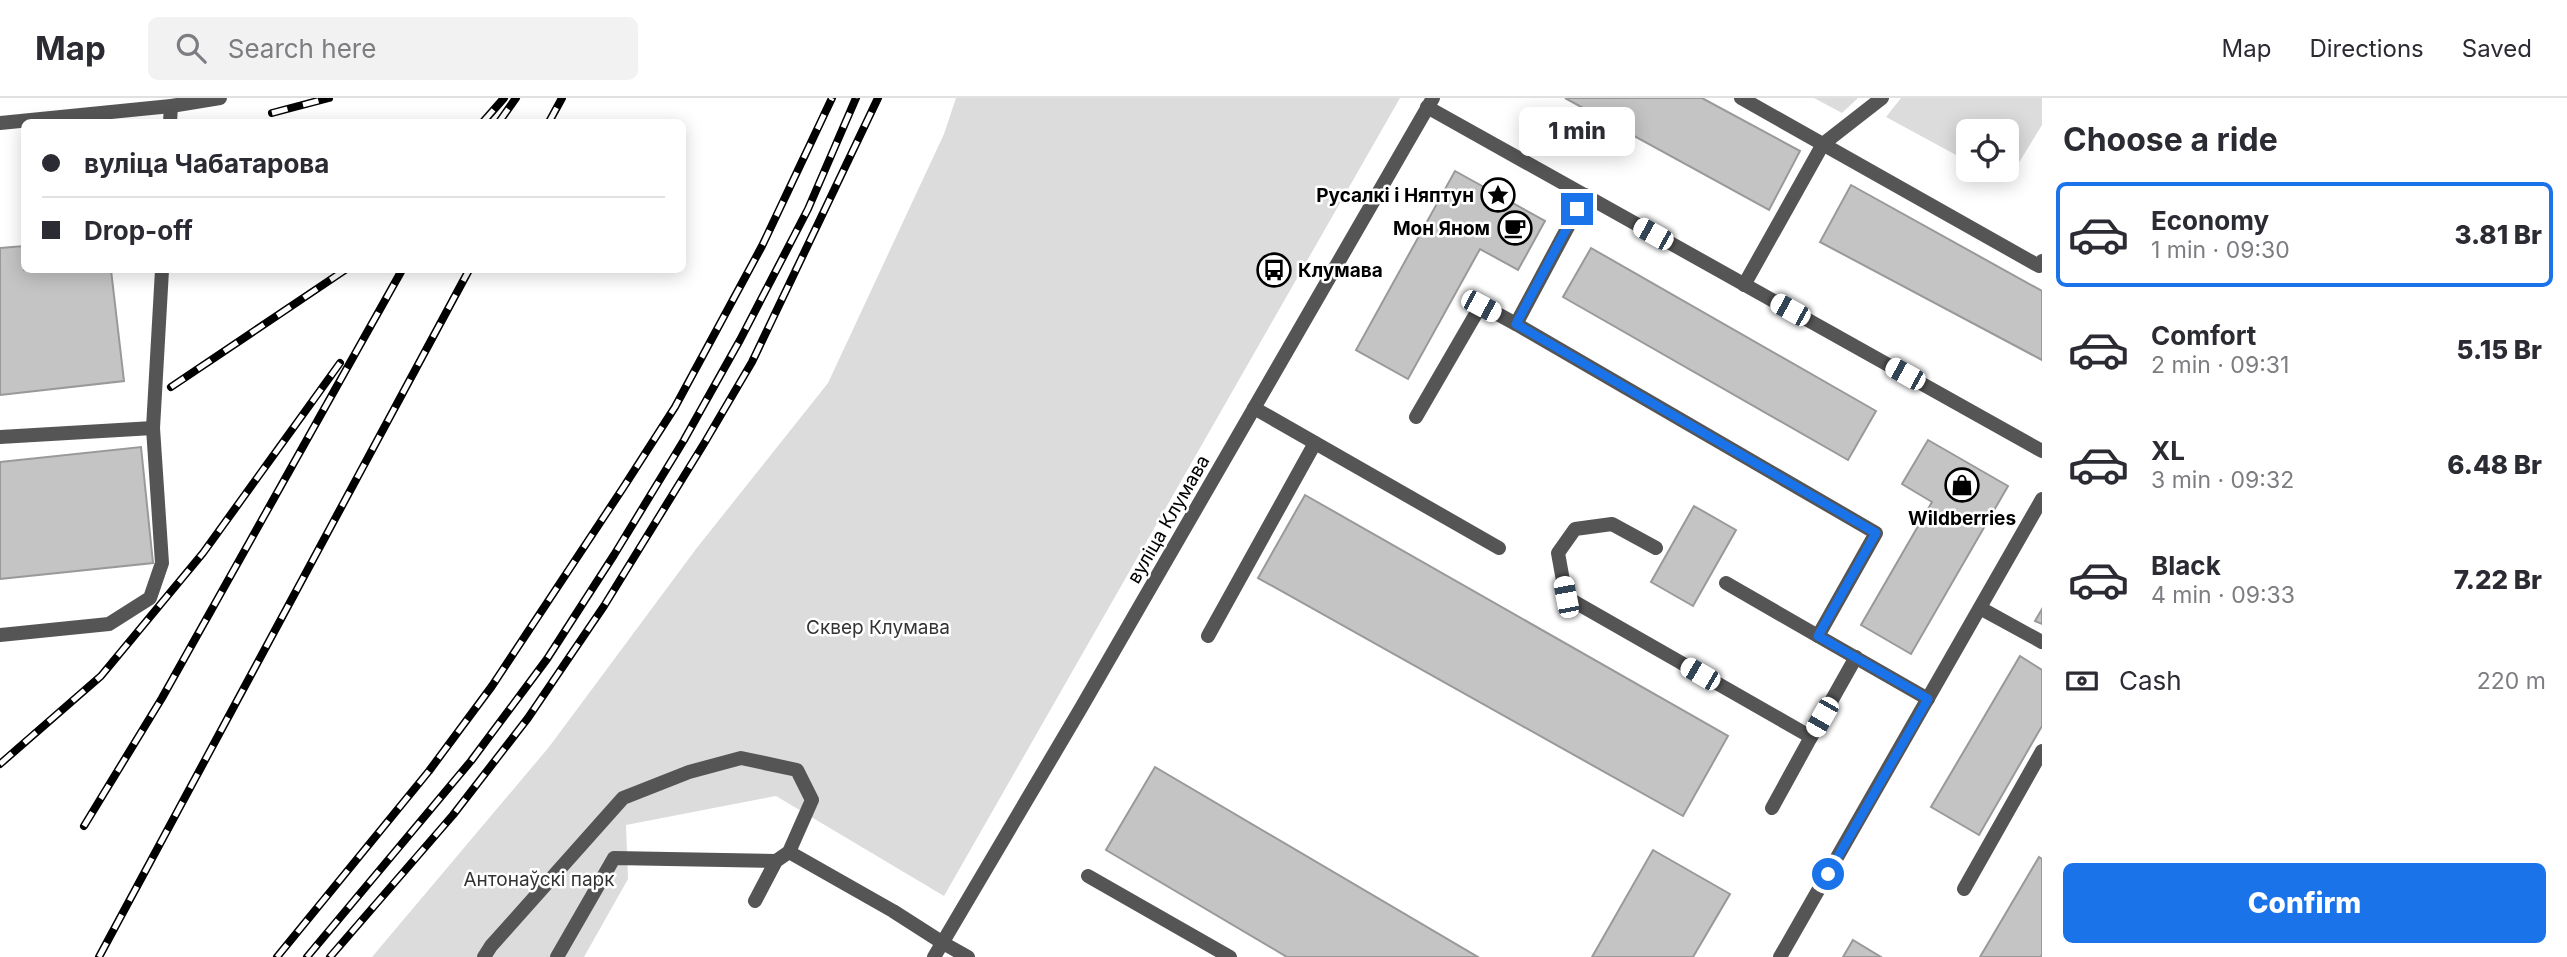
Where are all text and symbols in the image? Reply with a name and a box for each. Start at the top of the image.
search box [148,17,638,80]
text: Map [35,28,106,68]
icon: search [172,29,210,67]
text: Search here [228,33,376,64]
text: Map [2222,34,2271,63]
text: Directions [2309,34,2424,63]
text: Saved [2462,34,2532,63]
callout: 1 min [1519,108,1635,156]
text: 1 min [1548,117,1606,145]
map controls [1956,119,2019,182]
button: locate [1956,119,2019,182]
text: Choose a ride [2063,120,2278,159]
text: вуліца Чабатарова [84,148,329,179]
place icon: Русалкі і Няптун [1479,176,1517,214]
place label: Русалкі і Няптун [1316,184,1474,207]
route end [1561,193,1593,225]
icon: car [2067,203,2130,266]
text: Economy [2151,205,2269,236]
cafe icon: Мон Яном [1496,209,1534,247]
text: Drop-off [84,215,193,246]
car [1630,215,1677,253]
place label: Мон Яном [1393,217,1490,240]
text: 3.81 Br [2454,219,2542,250]
text: 1 min · 09:30 [2151,236,2290,264]
bus stop icon: Клумава [1255,251,1293,289]
place label: Клумава [1298,259,1383,282]
car [1458,287,1505,325]
car [1767,291,1814,329]
icon: car [2067,318,2130,381]
text: Comfort [2151,320,2256,351]
text: 5.15 Br [2457,334,2542,365]
text: 2 min · 09:31 [2151,351,2289,379]
car [1882,355,1929,393]
icon: car [2067,433,2130,496]
text: XL [2151,435,2185,466]
text: 6.48 Br [2447,449,2542,480]
street label: вуліца Клумава [1122,451,1214,587]
shop icon: Wildberries [1943,466,1981,504]
text: 3 min · 09:32 [2151,466,2294,494]
place label: Wildberries [1908,507,2016,530]
icon: car [2067,548,2130,611]
text: Black [2151,550,2221,581]
text: 7.22 Br [2454,564,2542,595]
car [1552,574,1581,620]
text: 4 min · 09:33 [2151,581,2295,609]
park label: Сквер Клумава [806,616,950,639]
car [1677,654,1724,694]
icon: cash [2063,662,2101,700]
text: Cash [2119,665,2182,696]
text: 220 m [2477,667,2546,695]
car [1803,694,1842,740]
route start [1812,858,1844,890]
button: Confirm [2063,863,2546,943]
park label: Антонаўскі парк [463,868,615,891]

